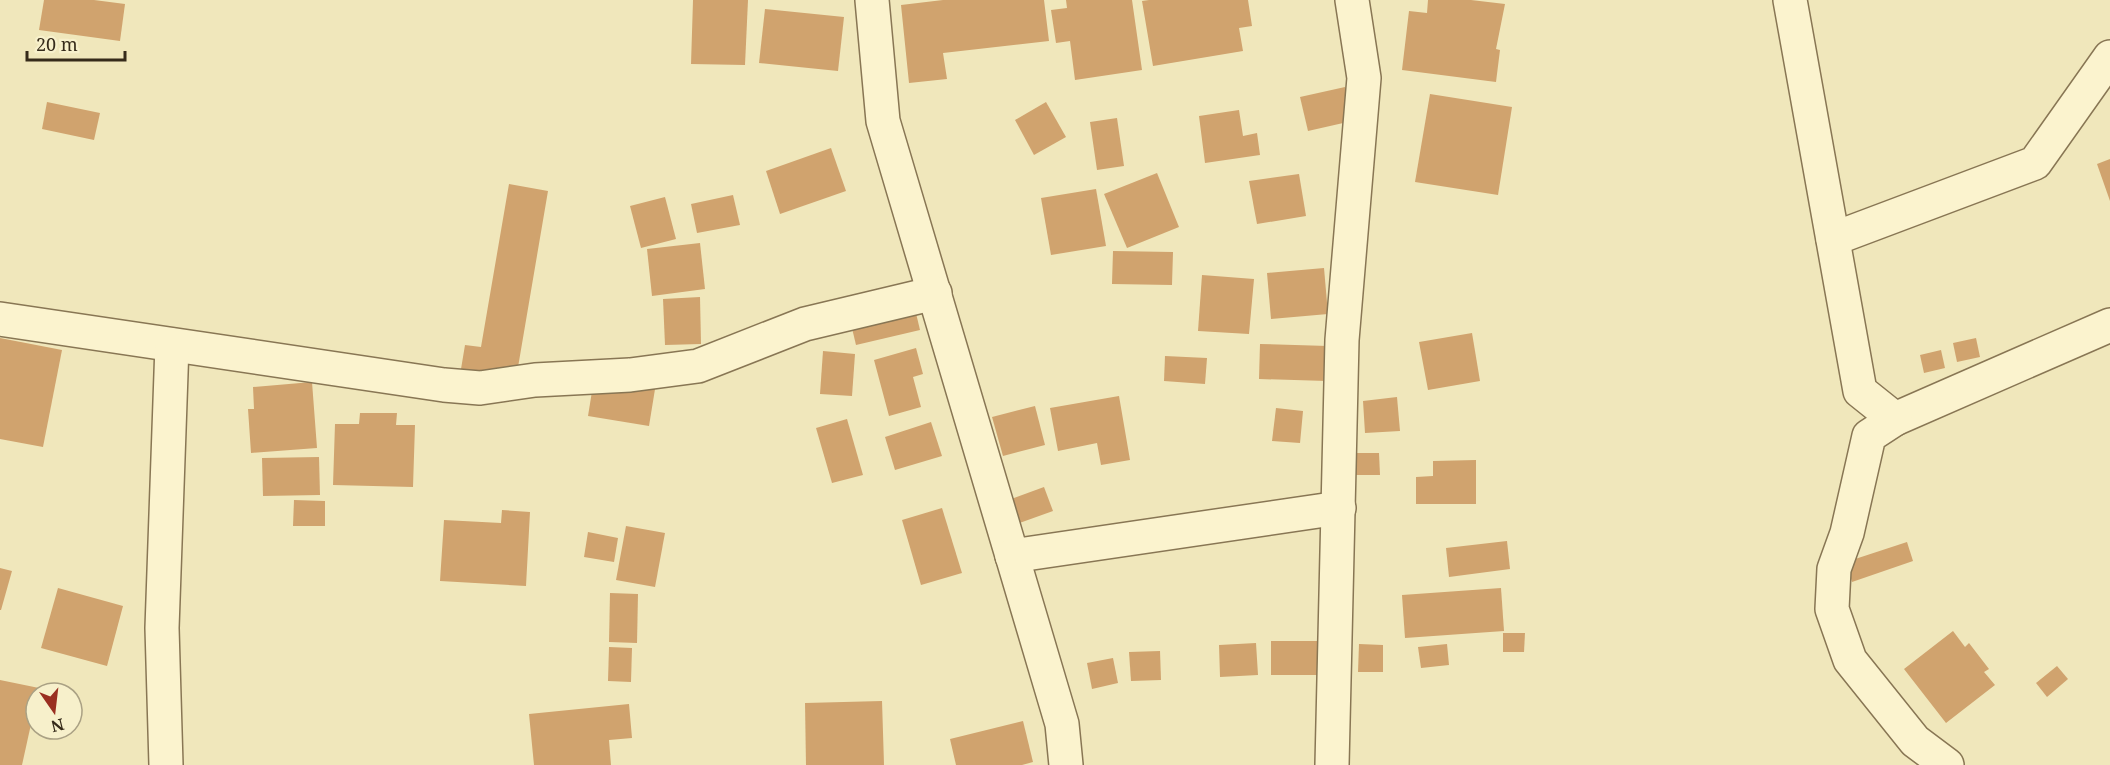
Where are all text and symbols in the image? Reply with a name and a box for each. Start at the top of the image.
scale bar [27,24,124,62]
text: 20 m [36,32,78,56]
north arrow [24,681,84,741]
text: N [48,713,66,738]

